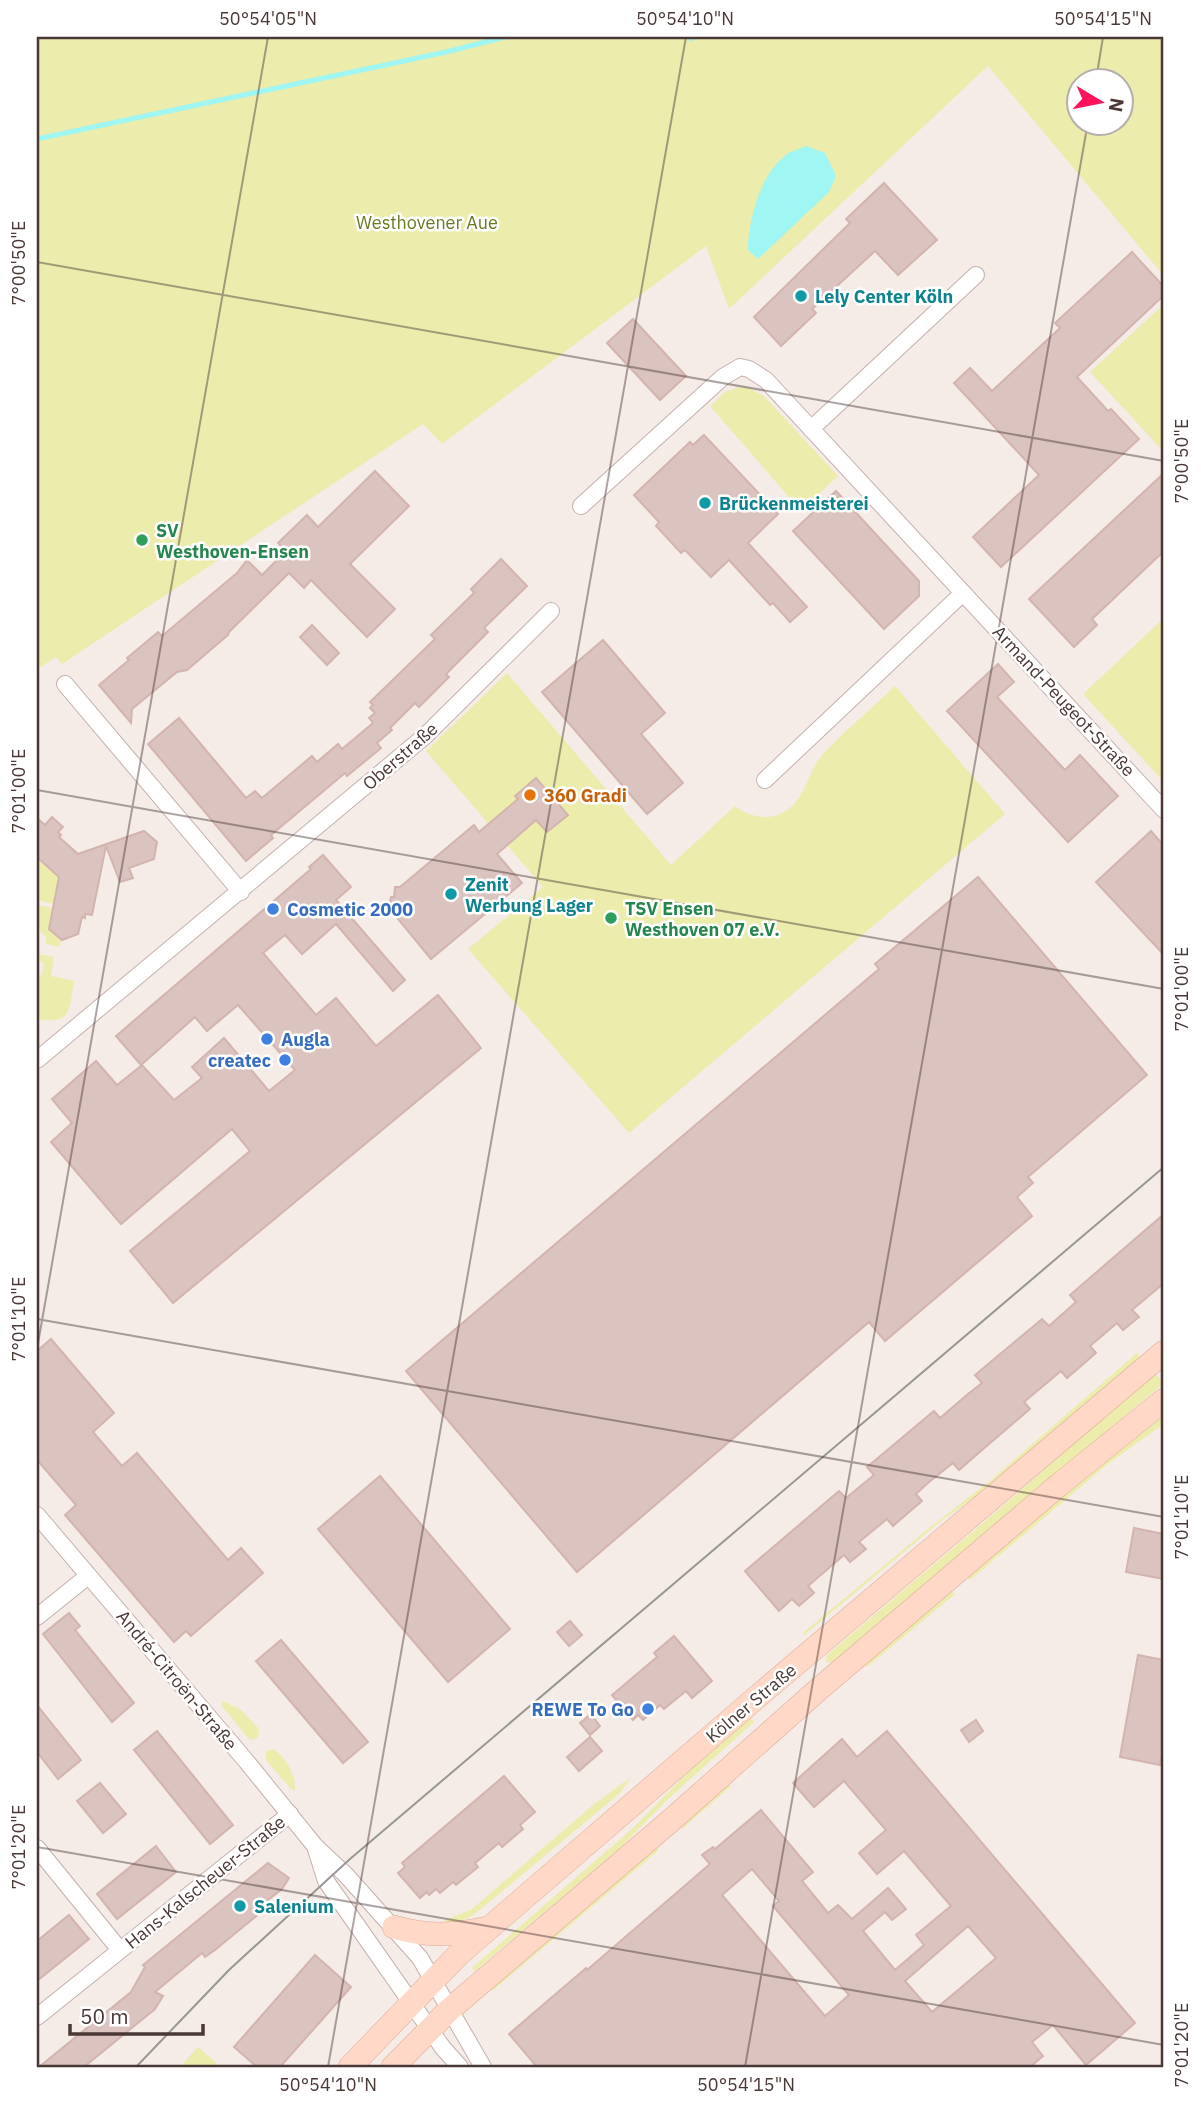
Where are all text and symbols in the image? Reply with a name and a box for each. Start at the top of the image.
text: 50°54'05"N [219,7,317,30]
text: 50°54'10"N [636,7,734,30]
text: 50°54'15"N [1054,7,1152,30]
north arrow [1064,66,1134,136]
text: N [1104,96,1130,114]
park label: Westhovener Aue [356,211,498,234]
text: 7°00'50"E [7,221,30,305]
place label: Lely Center Köln [815,285,953,308]
marker: Lely Center Köln [793,288,809,304]
text: 7°00'50"E [1170,419,1193,503]
place label: Brückenmeisterei [719,492,869,515]
marker: Brückenmeisterei [697,495,713,511]
place label: SV Westhoven-Ensen [156,519,309,563]
marker: SV Westhoven-Ensen [134,532,150,548]
street label: Armand-Peugeot-Straße [988,621,1140,781]
street label: Oberstraße [358,717,442,795]
text: 7°01'00"E [7,749,30,833]
place label: 360 Gradi [544,784,627,807]
marker: 360 Gradi [522,787,538,803]
place label: Zenit Werbung Lager [465,873,593,917]
marker: Zenit Werbung Lager [443,886,459,902]
place label: TSV Ensen Westhoven 07 e.V. [625,897,780,941]
place label: Cosmetic 2000 [287,898,413,921]
marker: Cosmetic 2000 [265,901,281,917]
marker: TSV Ensen Westhoven 07 e.V. [603,910,619,926]
text: 7°01'00"E [1170,947,1193,1031]
place label: Augla [281,1028,330,1051]
marker: Augla [259,1031,275,1047]
place label: createc [208,1049,271,1072]
marker: createc [277,1052,293,1068]
text: 7°01'10"E [7,1277,30,1361]
text: 7°01'10"E [1170,1475,1193,1559]
street label: André-Citroën-Straße [112,1605,242,1755]
street label: Kölner Straße [701,1658,801,1748]
place label: REWE To Go [531,1698,634,1721]
marker: REWE To Go [640,1701,656,1717]
text: 7°01'20"E [7,1805,30,1889]
street label: Hans-Kalscheuer-Straße [120,1810,290,1954]
place label: Salenium [254,1895,334,1918]
marker: Salenium [232,1898,248,1914]
scale bar [70,1992,203,2036]
text: 50 m [80,2002,129,2030]
text: 7°01'20"E [1170,2003,1193,2087]
text: 50°54'10"N [279,2073,377,2096]
text: 50°54'15"N [697,2073,795,2096]

